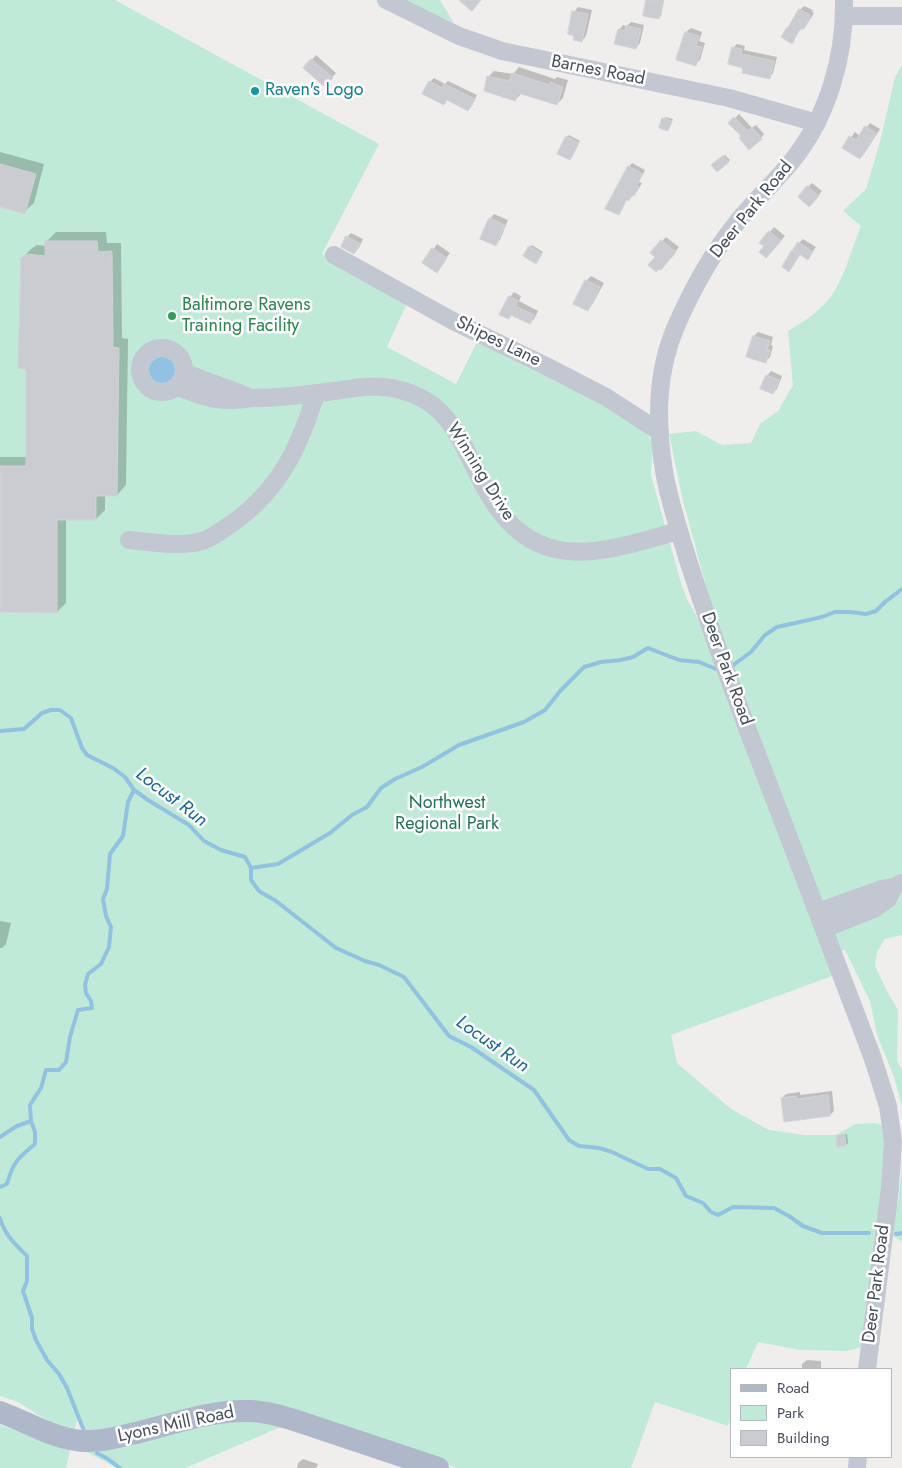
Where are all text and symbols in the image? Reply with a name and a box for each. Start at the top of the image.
street label: Barnes Road [549,51,647,91]
place label: Raven's Logo [265,80,363,102]
marker: Raven's Logo [249,85,261,97]
street label: Deer Park Road [706,157,798,263]
place label: Baltimore Ravens Training Facility [182,295,311,338]
marker: Baltimore Ravens Training Facility [166,310,178,322]
street label: Shipes Lane [452,312,544,372]
street label: Winning Drive [441,419,519,525]
street label: Deer Park Road [696,610,756,728]
water label: Locust Run [131,764,211,832]
park label: Northwest Regional Park [395,793,499,836]
water label: Locust Run [451,1012,533,1078]
street label: Deer Park Road [859,1224,895,1344]
legend [730,1368,892,1458]
text: Road [777,1377,809,1399]
street label: Lyons Mill Road [116,1402,236,1448]
text: Park [777,1402,804,1424]
text: Building [777,1427,829,1449]

